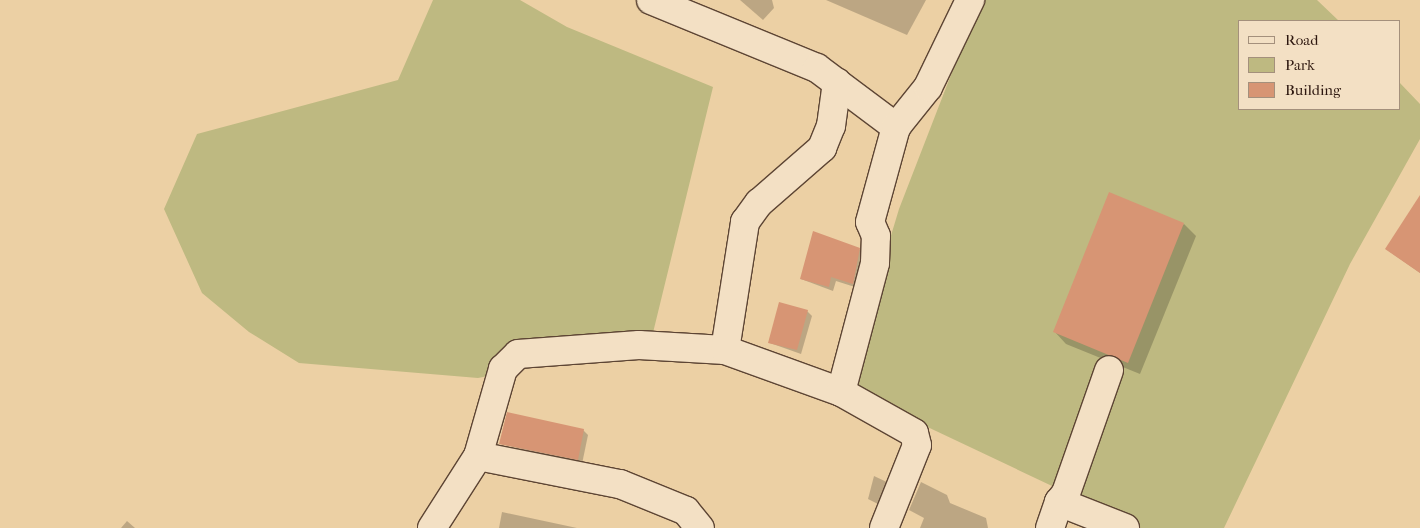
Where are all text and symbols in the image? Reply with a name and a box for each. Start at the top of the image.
legend [1238,20,1400,110]
text: Road [1285,31,1318,49]
text: Park [1285,56,1315,74]
text: Building [1285,81,1341,99]

